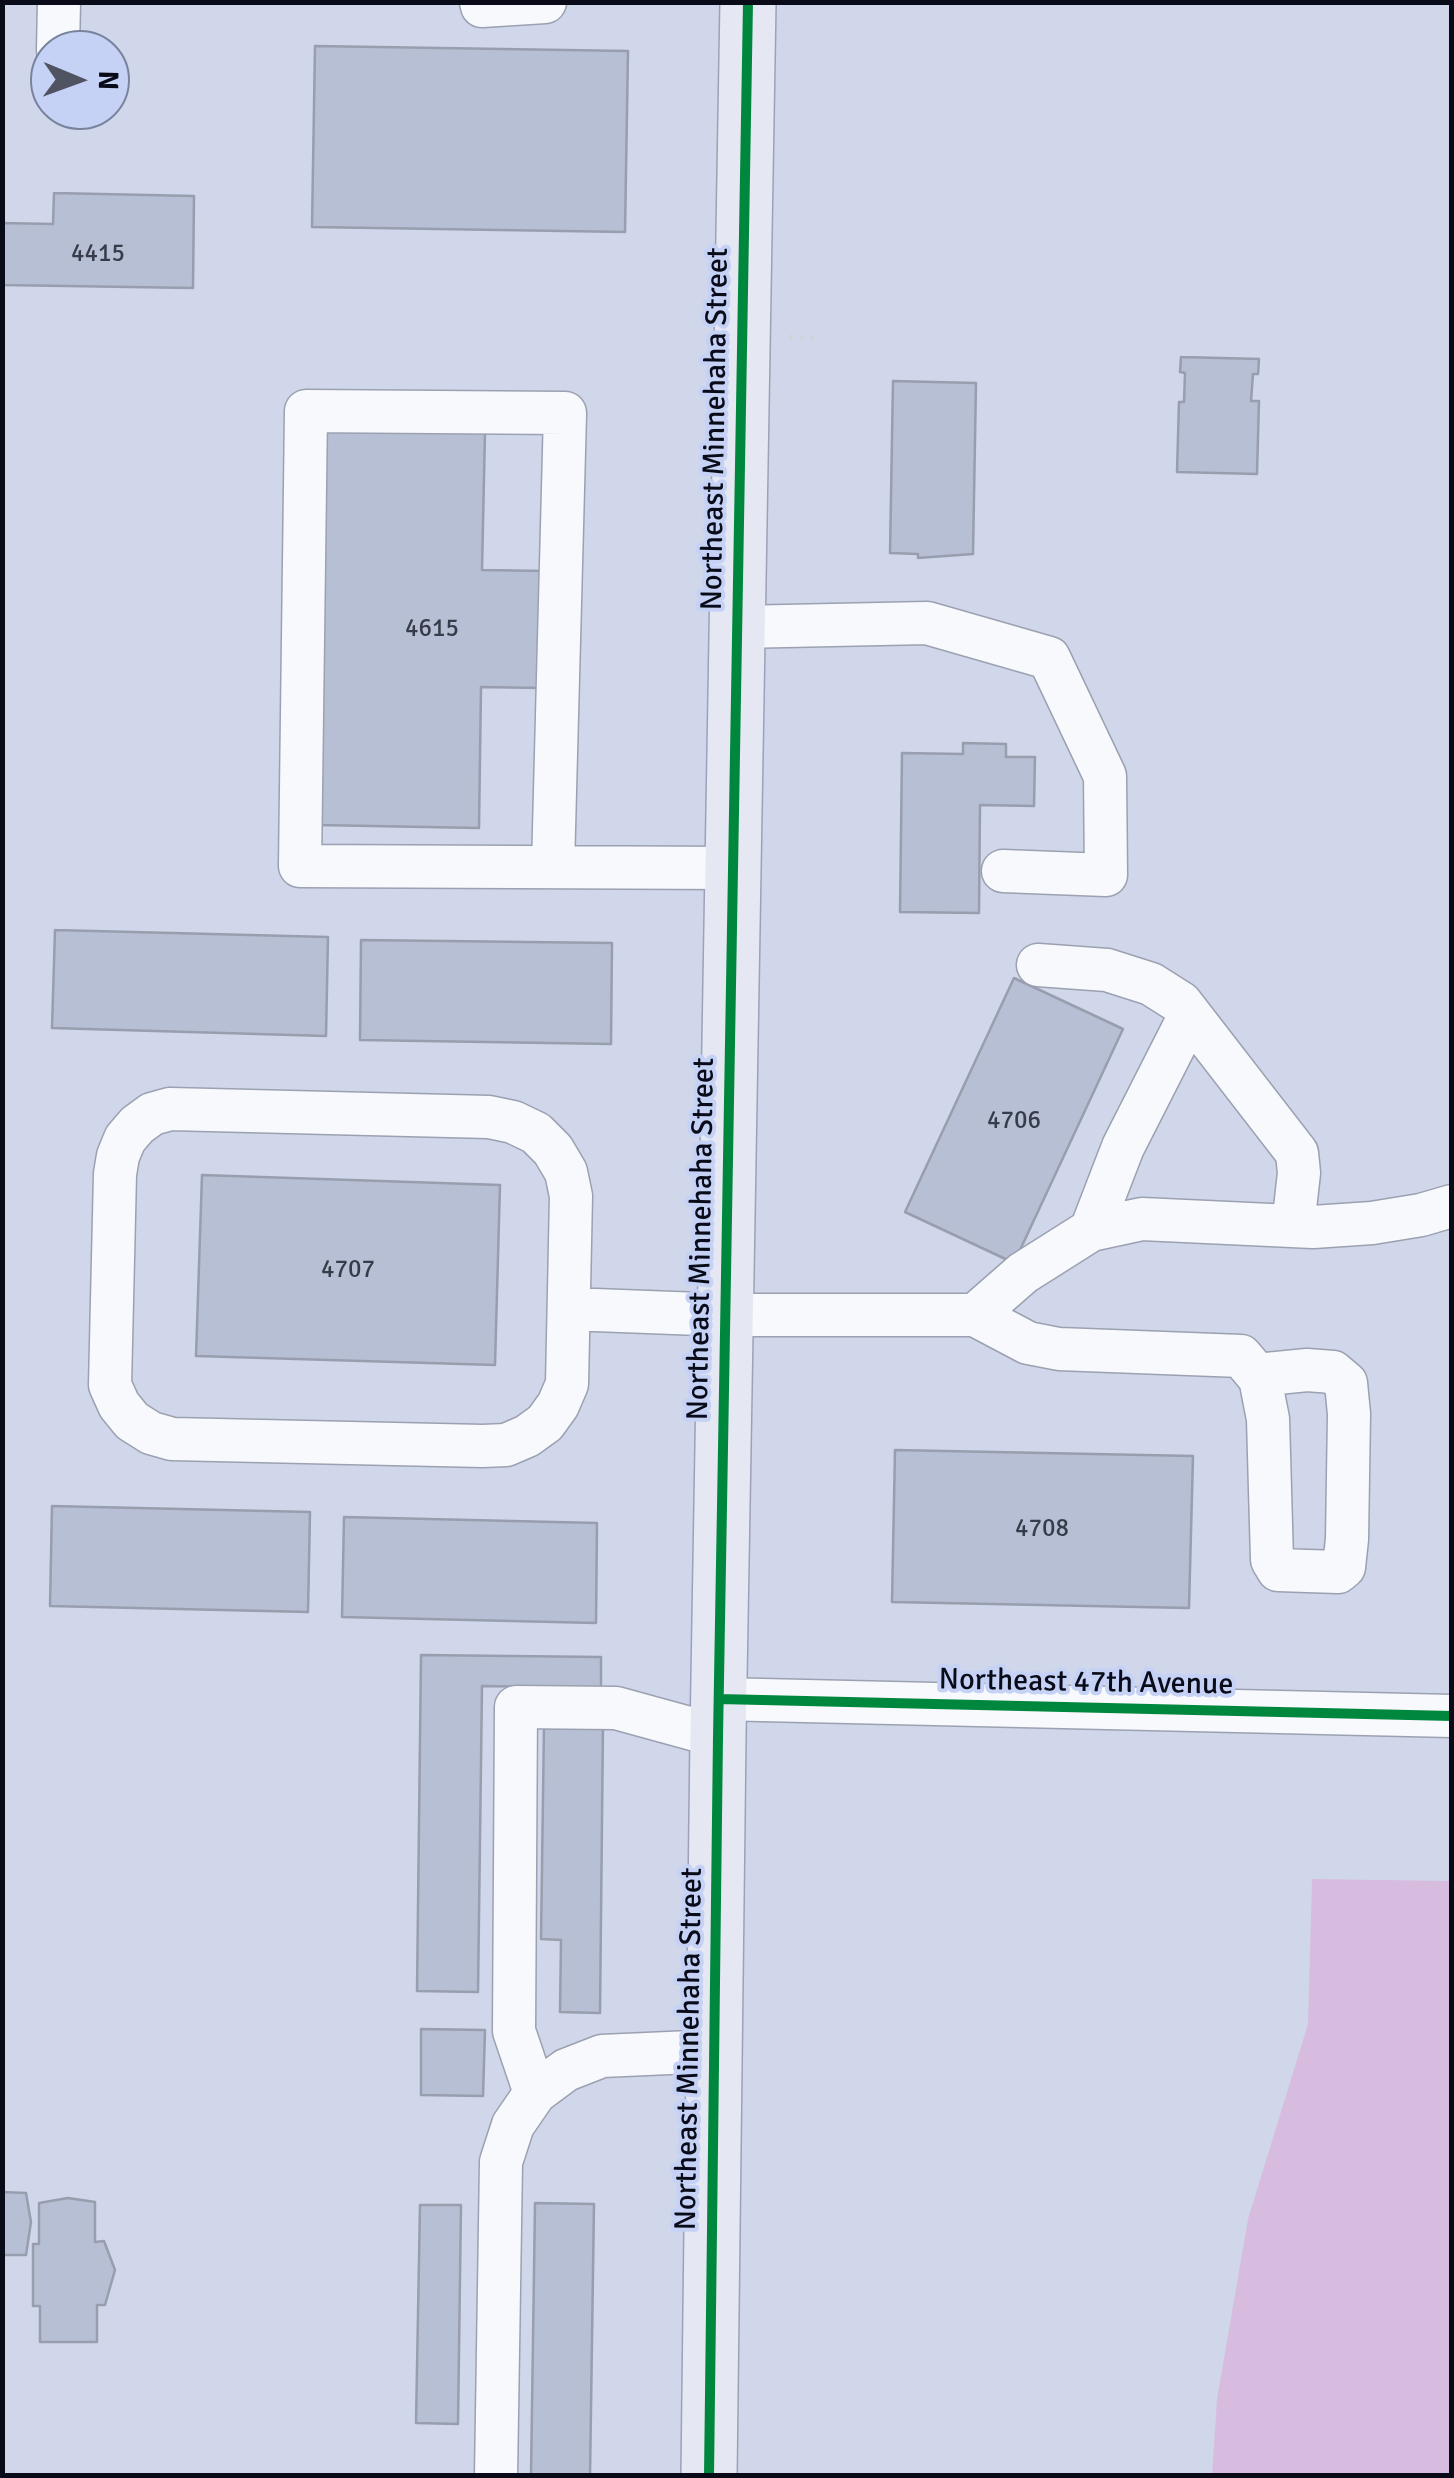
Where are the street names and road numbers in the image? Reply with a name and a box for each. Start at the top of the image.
street label: Northeast Minnehaha Street [695,247,737,611]
street label: Northeast Minnehaha Street [681,1057,723,1421]
street label: Northeast 47th Avenue [938,1662,1234,1704]
street label: Northeast Minnehaha Street [669,1867,711,2231]

